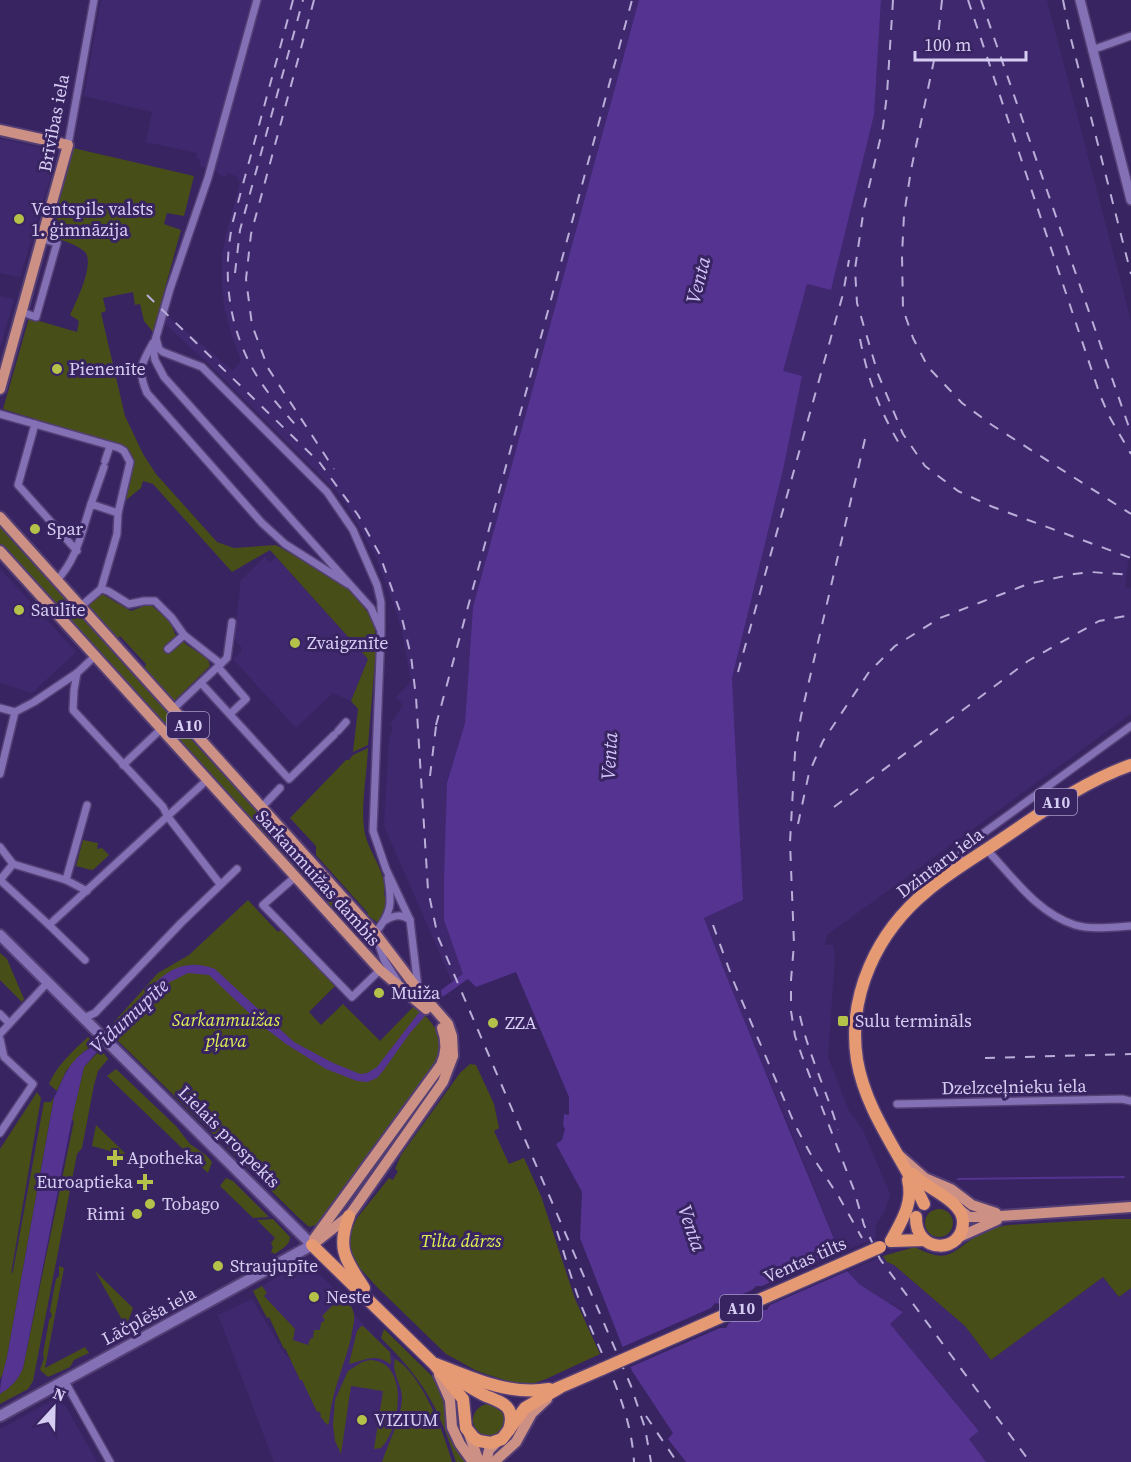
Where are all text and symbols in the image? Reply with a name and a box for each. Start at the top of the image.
scale bar [915,24,1026,62]
text: 100 m [924,32,971,57]
street label: Brīvības iela [32,71,75,174]
place label: Ventspils valsts 1. ģimnāzija [31,196,154,242]
marker: Ventspils valsts 1. ģimnāzija [12,212,26,226]
water label: Venta [679,253,717,307]
place label: Pienenīte [69,356,146,381]
marker: Pienenīte [50,362,64,376]
place label: Spar [47,516,84,541]
marker: Spar [28,522,42,536]
place label: Saulīte [31,597,86,622]
marker: Saulīte [12,603,26,617]
place label: Zvaigznīte [307,630,389,655]
marker: Zvaigznīte [288,636,302,650]
road number: A10 [167,712,209,738]
water label: Venta [594,731,624,781]
road number: A10 [1035,789,1077,815]
street label: Sarkanmuižas dambis [250,804,387,951]
street label: Dzintaru iela [891,821,989,904]
water label: Vidumupīte [83,972,175,1060]
place label: Muiža [391,980,441,1005]
marker: Muiža [372,986,386,1000]
park label: Sarkanmuižas pļava [172,1007,280,1053]
place label: Sulu termināls [855,1008,972,1033]
place label: ZZA [505,1010,537,1035]
marker: Sulu termināls [836,1014,850,1028]
marker: ZZA [486,1016,500,1030]
street label: Dzelzceļnieku iela [941,1073,1088,1100]
street label: Lielais prospekts [173,1080,286,1193]
place label: Apotheka [127,1145,204,1170]
marker: Apotheka [108,1151,122,1165]
place label: Euroaptieka [36,1169,134,1194]
marker: Euroaptieka [138,1175,152,1189]
place label: Tobago [162,1191,220,1216]
marker: Tobago [143,1197,157,1211]
place label: Rimi [86,1201,125,1226]
water label: Venta [671,1201,713,1256]
marker: Rimi [130,1207,144,1221]
park label: Tilta dārzs [421,1228,502,1253]
street label: Ventas tilts [759,1230,850,1289]
place label: Straujupīte [230,1253,318,1278]
marker: Straujupīte [211,1259,225,1273]
street label: Lāčplēša iela [97,1280,201,1351]
place label: Neste [326,1284,371,1309]
marker: Neste [307,1290,321,1304]
road number: A10 [720,1295,762,1321]
north arrow [24,1378,84,1438]
text: N [50,1382,69,1407]
place label: VIZIUM [374,1407,439,1432]
marker: VIZIUM [355,1413,369,1427]

